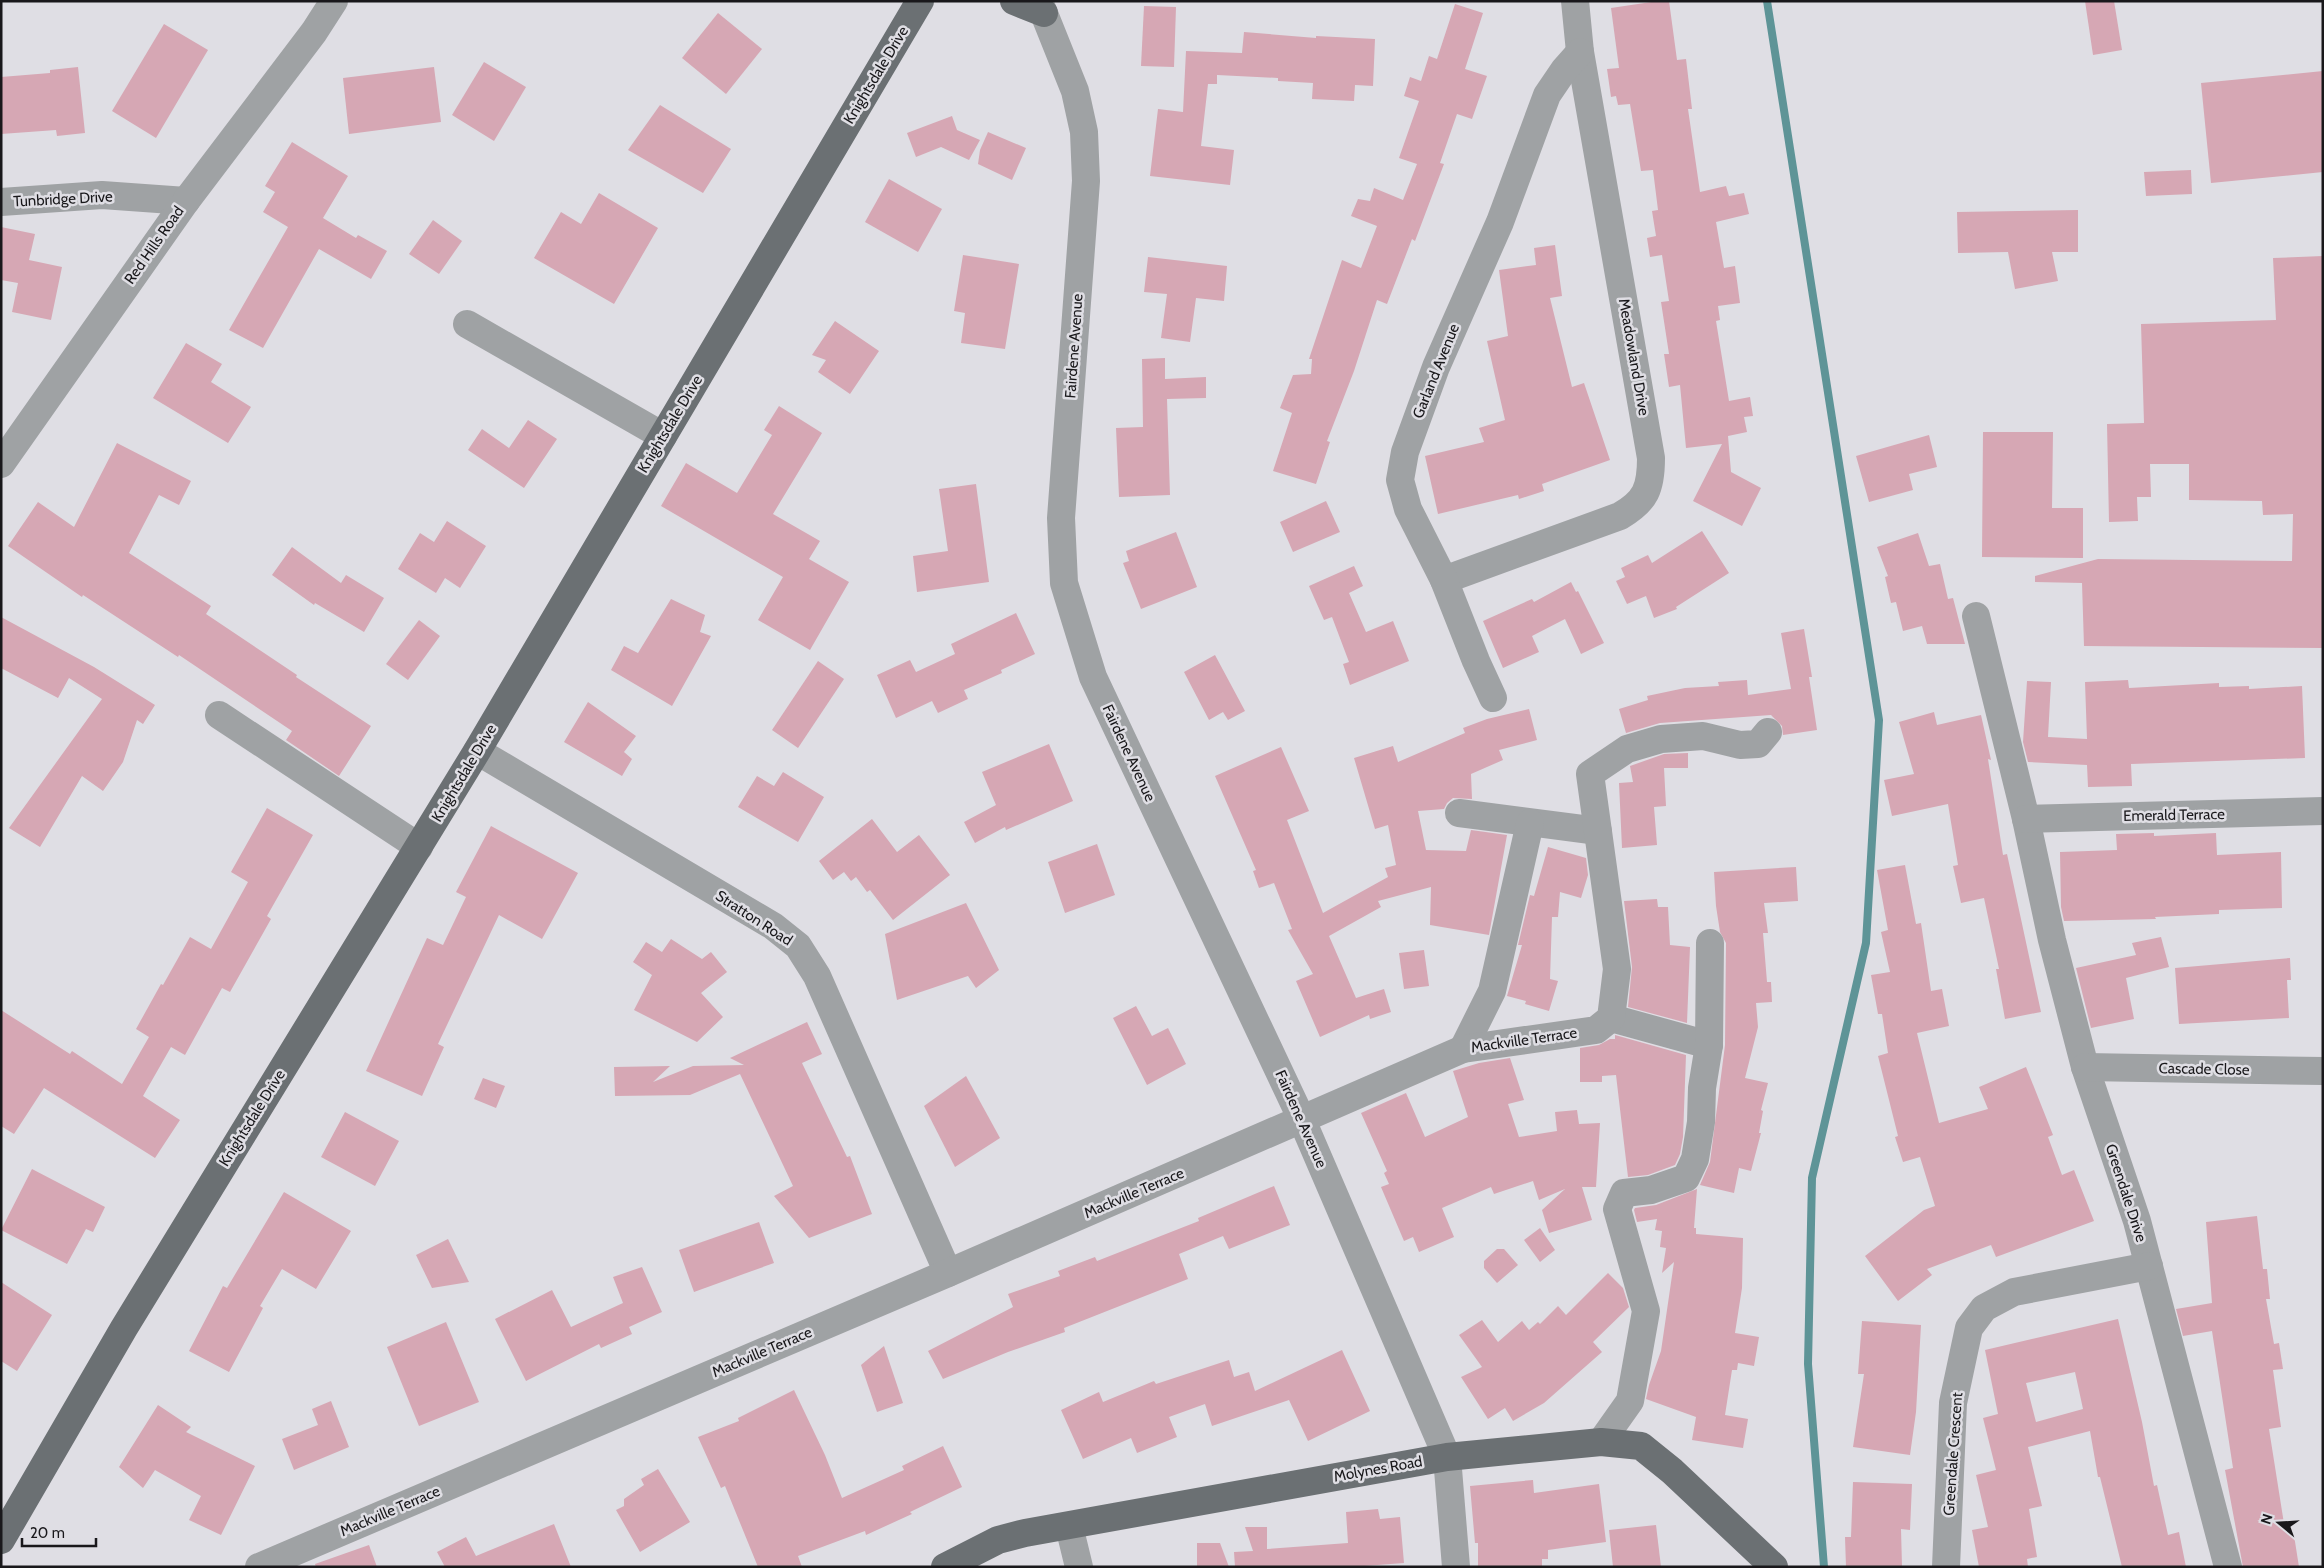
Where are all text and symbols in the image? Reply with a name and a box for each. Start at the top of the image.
street label: Knightsdale Drive [840,23,912,127]
street label: Tunbridge Drive [13,187,114,211]
street label: Red Hills Road [121,203,187,287]
street label: Fairdene Avenue [1061,293,1087,399]
street label: Meadowland Drive [1615,297,1653,417]
street label: Garland Avenue [1409,321,1463,421]
street label: Knightsdale Drive [634,372,706,476]
street label: Fairdene Avenue [1099,702,1159,805]
street label: Knightsdale Drive [428,721,500,825]
street label: Emerald Terrace [2123,805,2225,825]
street label: Stratton Road [712,887,796,949]
street label: Mackville Terrace [1470,1024,1578,1056]
street label: Cascade Close [2158,1059,2250,1079]
street label: Knightsdale Drive [215,1066,289,1170]
street label: Fairdene Avenue [1271,1067,1331,1171]
street label: Greendale Drive [2102,1142,2150,1245]
street label: Mackville Terrace [1081,1164,1187,1222]
street label: Mackville Terrace [709,1323,815,1381]
street label: Greendale Crescent [1940,1392,1966,1516]
street label: Molynes Road [1332,1452,1424,1486]
street label: Mackville Terrace [337,1482,443,1540]
north arrow [2254,1498,2304,1548]
text: N [2257,1511,2277,1526]
scale bar [22,1516,96,1548]
text: 20 m [30,1524,65,1542]

